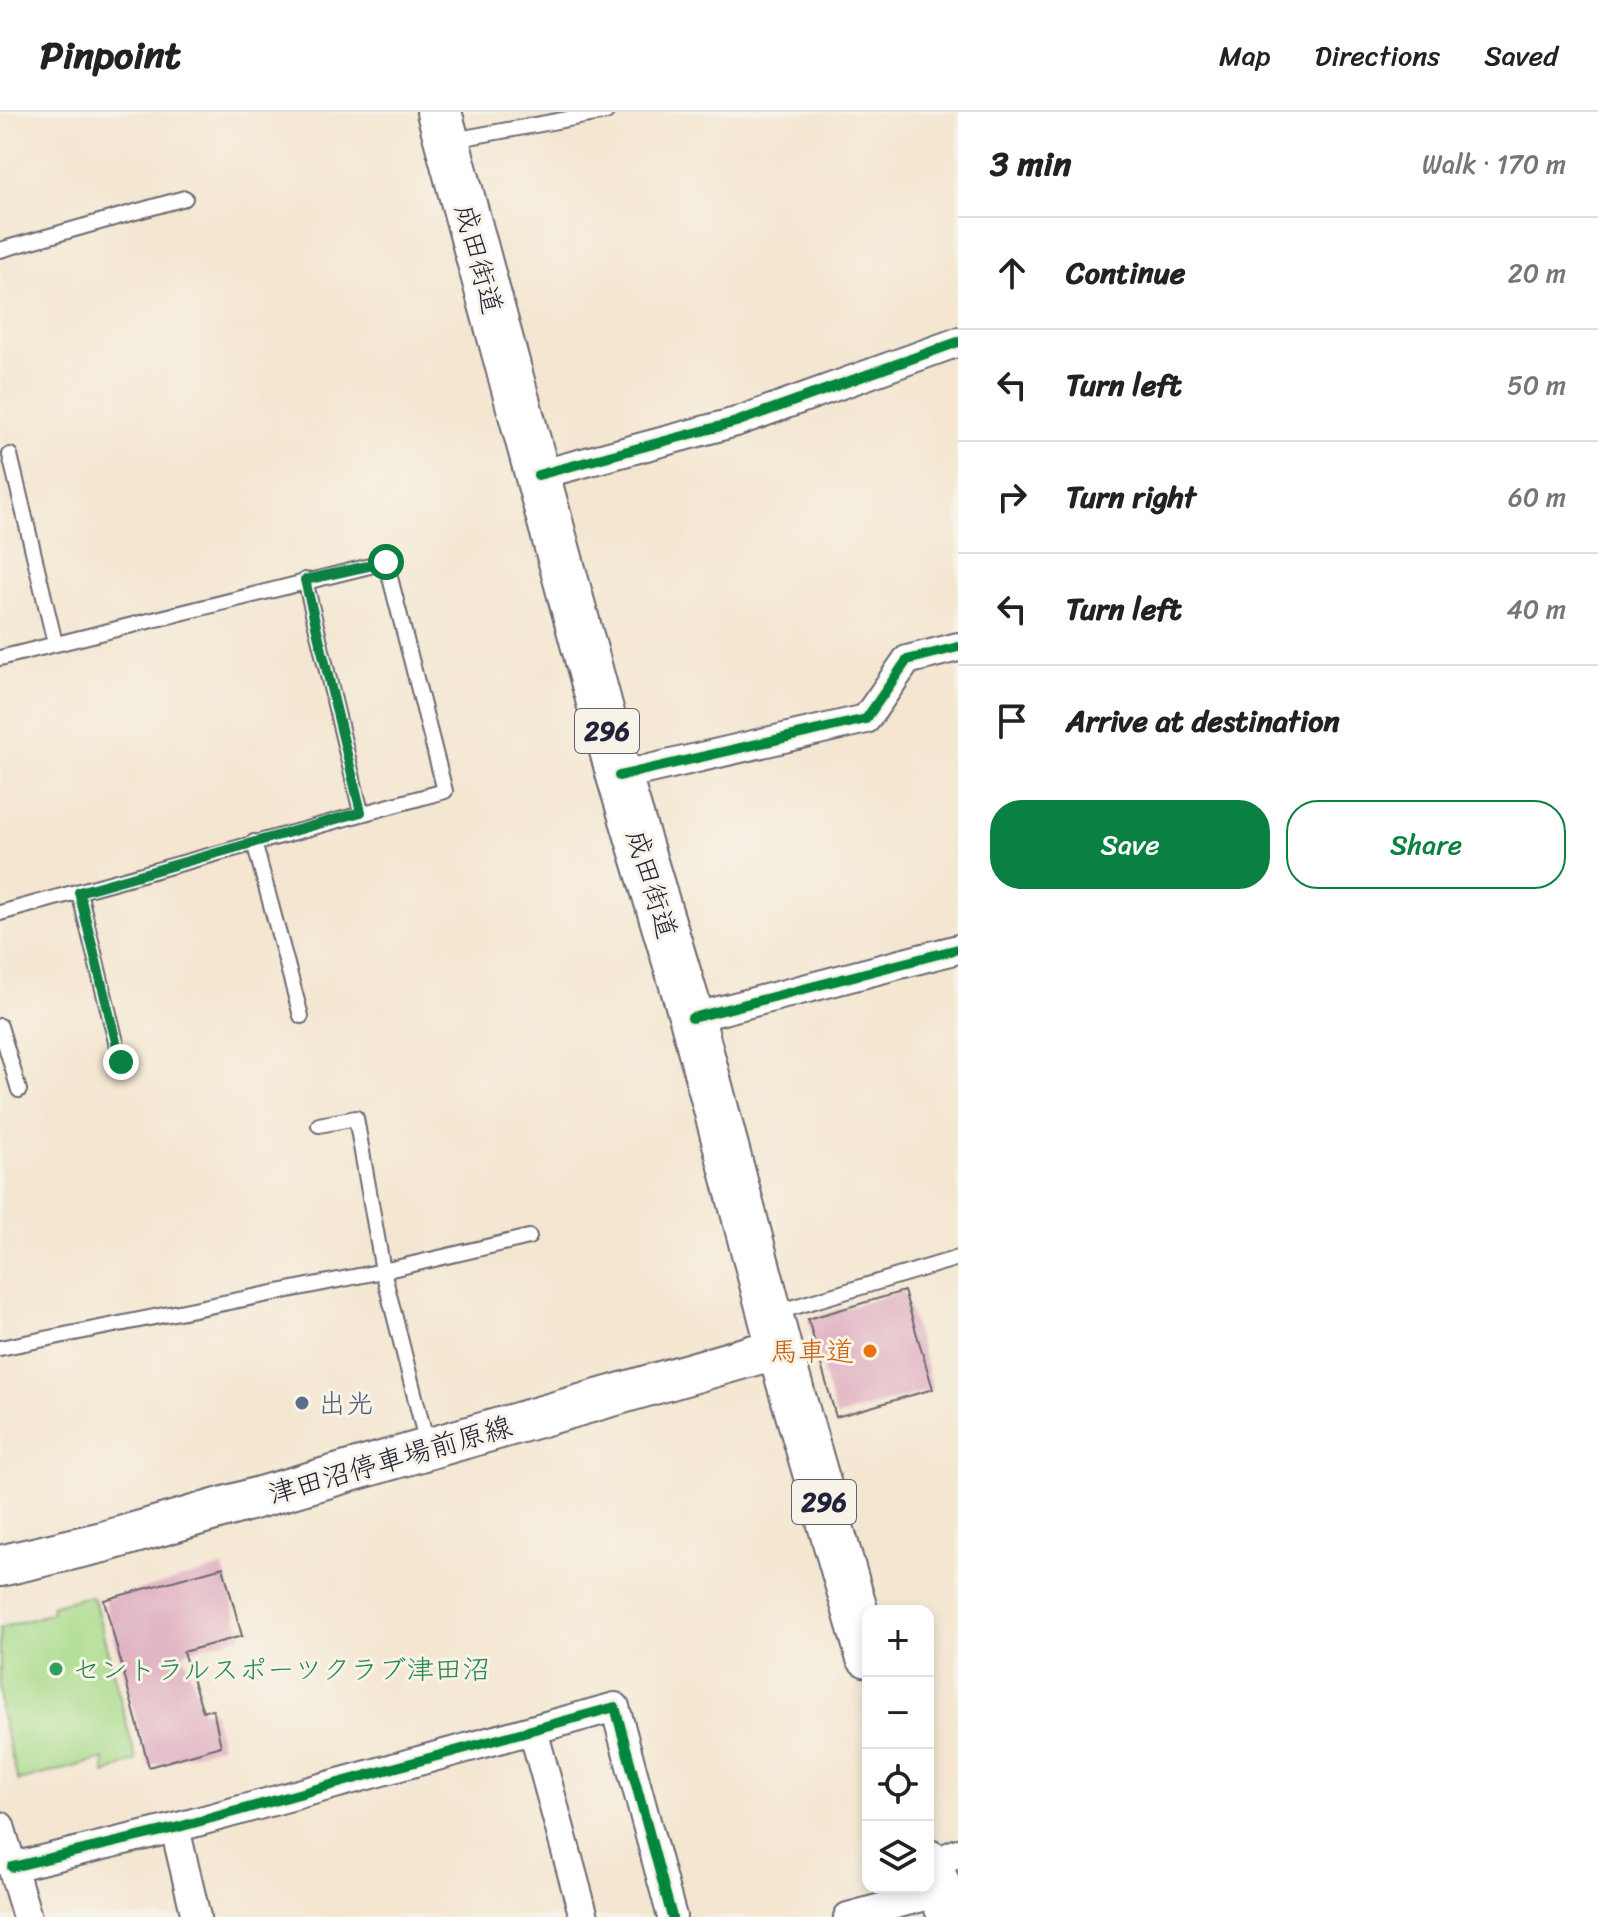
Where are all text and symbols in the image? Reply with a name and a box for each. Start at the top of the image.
text: Pinpoint [40,22,181,89]
text: Map [1219,31,1271,80]
text: Directions [1315,31,1440,80]
text: Saved [1484,31,1558,80]
text: 3 min [990,134,1071,194]
text: Walk · 170 m [1422,141,1566,187]
street label: 成田街道 [441,199,517,319]
text: Continue [1066,246,1185,300]
text: 20 m [1508,250,1566,296]
icon: ahead [990,251,1034,295]
text: Turn left [1066,358,1182,412]
text: 50 m [1507,362,1566,408]
icon: left [990,363,1034,407]
text: Turn right [1066,470,1196,524]
text: 60 m [1508,474,1566,520]
icon: right [990,475,1034,519]
route start [368,544,404,580]
text: Turn left [1066,582,1182,636]
text: 40 m [1507,586,1566,632]
icon: left [990,587,1034,631]
text: Arrive at destination [1066,694,1340,748]
icon: arrive [990,699,1034,743]
road number: 296 [575,709,639,753]
button: Save [990,800,1270,889]
button: Share [1286,800,1566,889]
street label: 成田街道 [612,823,692,945]
route end [103,1044,139,1080]
place label: 馬車道 [770,1327,854,1376]
marker: 馬車道 [861,1342,879,1360]
place label: 出光 [318,1379,374,1428]
marker: 出光 [293,1394,311,1412]
street label: 津田沼停車場前原線 [262,1402,518,1518]
road number: 296 [792,1480,856,1524]
map controls [862,1605,934,1893]
button: + [862,1605,934,1677]
place label: セントラルスポーツクラブ津田沼 [72,1645,490,1694]
marker: セントラルスポーツクラブ津田沼 [47,1660,65,1678]
button: − [862,1677,934,1749]
button: locate [862,1749,934,1821]
button: layers [862,1821,934,1893]

